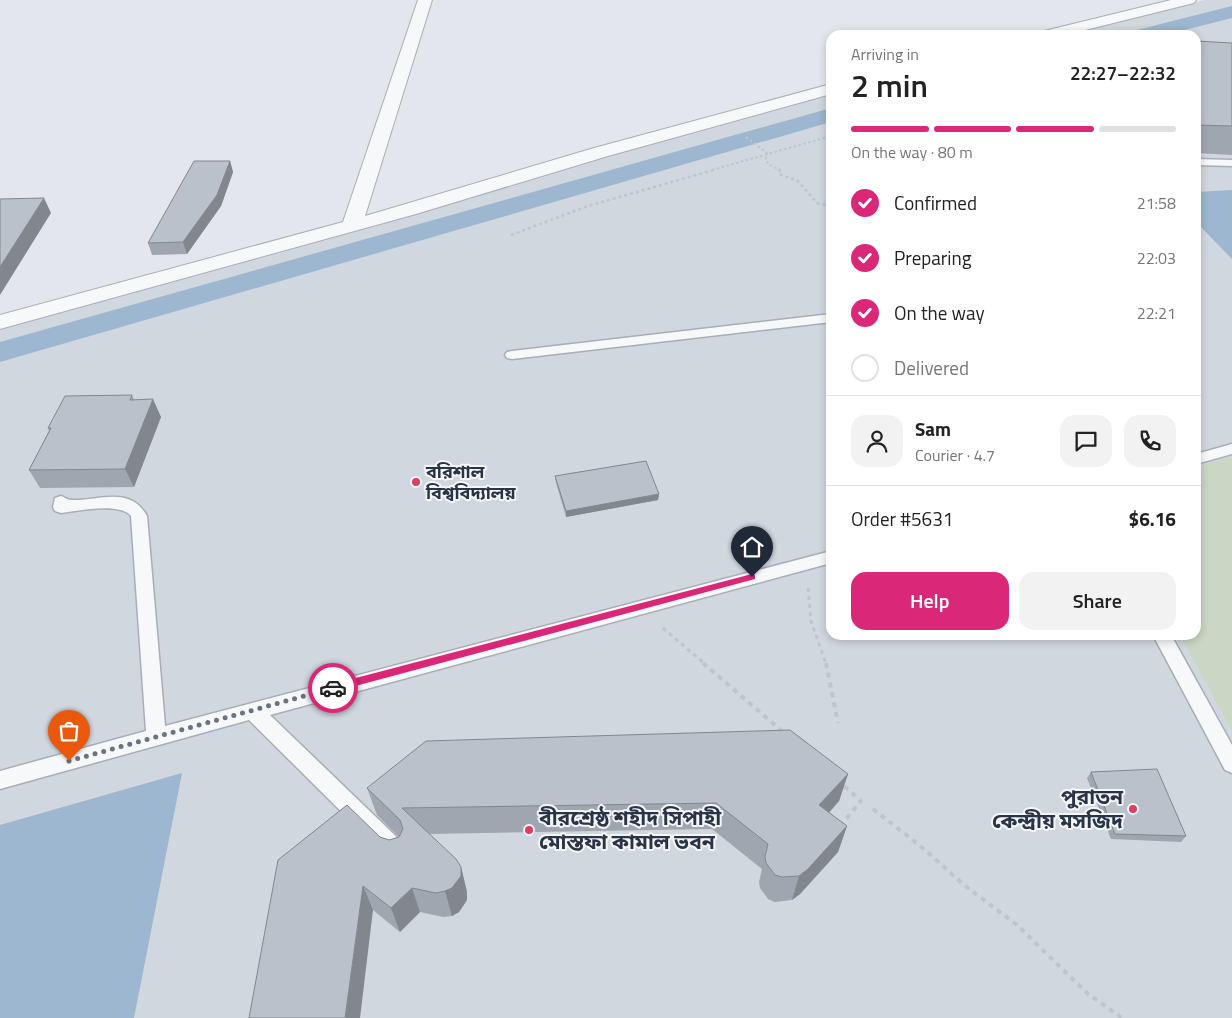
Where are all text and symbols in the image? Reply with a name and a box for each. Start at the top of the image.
text: Arriving in [851,42,919,66]
text: 22:27–22:32 [1070,58,1176,87]
text: 2 min [851,61,928,109]
text: On the way · 80 m [851,140,973,164]
text: Confirmed [894,188,977,217]
icon: check [851,189,879,217]
text: 21:58 [1137,191,1176,215]
text: Preparing [894,243,971,272]
icon: check [851,244,879,272]
text: 22:03 [1137,246,1176,270]
text: On the way [894,298,985,327]
icon: check [851,299,879,327]
text: 22:21 [1137,301,1176,325]
text: Delivered [894,353,969,382]
text: Sam [915,414,951,443]
button: person [851,415,903,467]
button: chat [1060,415,1112,467]
button: phone [1124,415,1176,467]
text: Courier · 4.7 [915,443,995,467]
place label: বরিশাল বিশ্ববিদ্যালয় [425,458,516,506]
marker: বরিশাল বিশ্ববিদ্যালয় [410,476,422,488]
text: Order #5631 [851,504,953,533]
text: $6.16 [1129,504,1176,533]
pin [731,526,773,577]
icon: home [738,533,766,561]
button: Help [851,572,1009,630]
button: Share [1019,572,1176,630]
courier [308,663,358,713]
icon: car [319,674,347,702]
pin [48,710,90,761]
icon: bag [55,717,83,745]
place label: পুরাতন কেন্দ্রীয় মসজিদ [992,780,1124,836]
place label: বীরশ্রেষ্ঠ শহীদ সিপাহী মোস্তফা কামাল ভবন [538,801,722,857]
marker: পুরাতন কেন্দ্রীয় মসজিদ [1127,803,1139,815]
marker: বীরশ্রেষ্ঠ শহীদ সিপাহী মোস্তফা কামাল ভবন [523,824,535,836]

